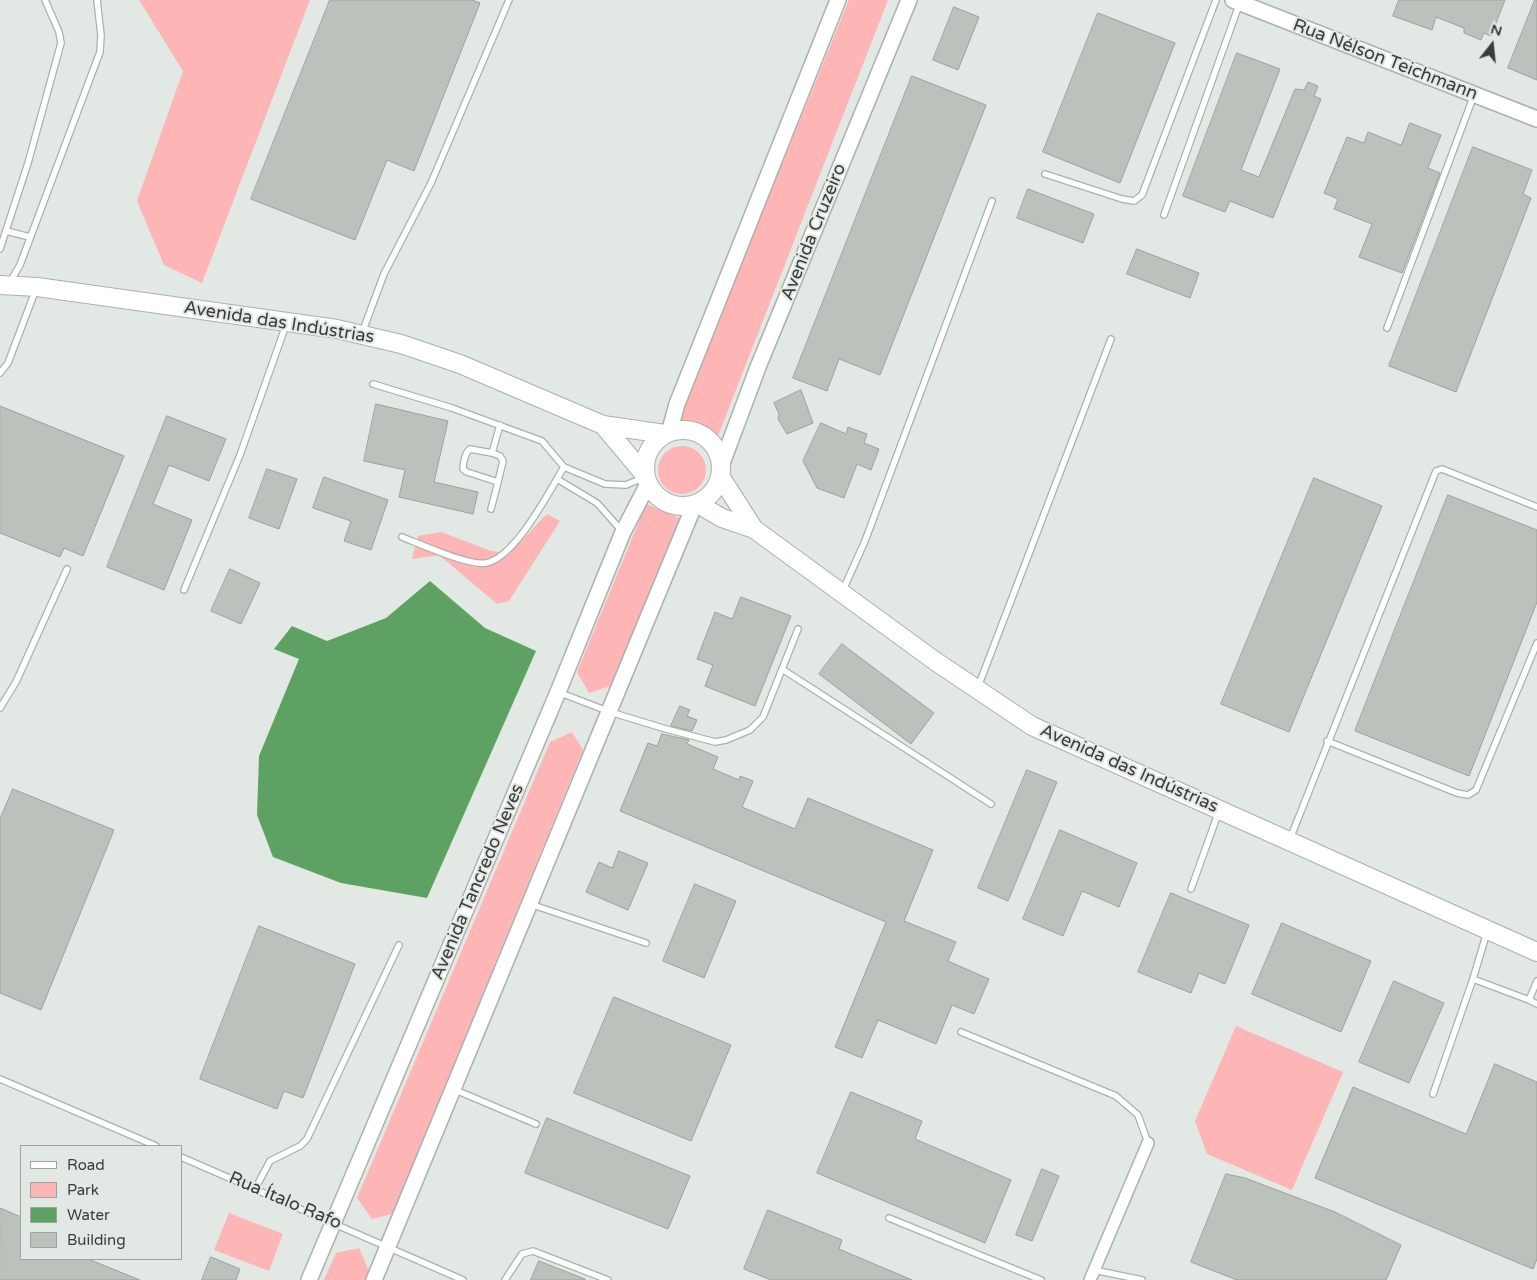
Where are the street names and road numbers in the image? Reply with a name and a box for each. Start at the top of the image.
street label: Rua Nélson Teichmann [1290,15,1480,105]
street label: Avenida Cruzeiro [777,161,851,303]
street label: Avenida das Indústrias [182,297,376,349]
street label: Avenida das Indústrias [1037,720,1221,818]
street label: Avenida Tancredo Neves [427,781,529,983]
street label: Rua Ítalo Rafo [225,1167,345,1235]

